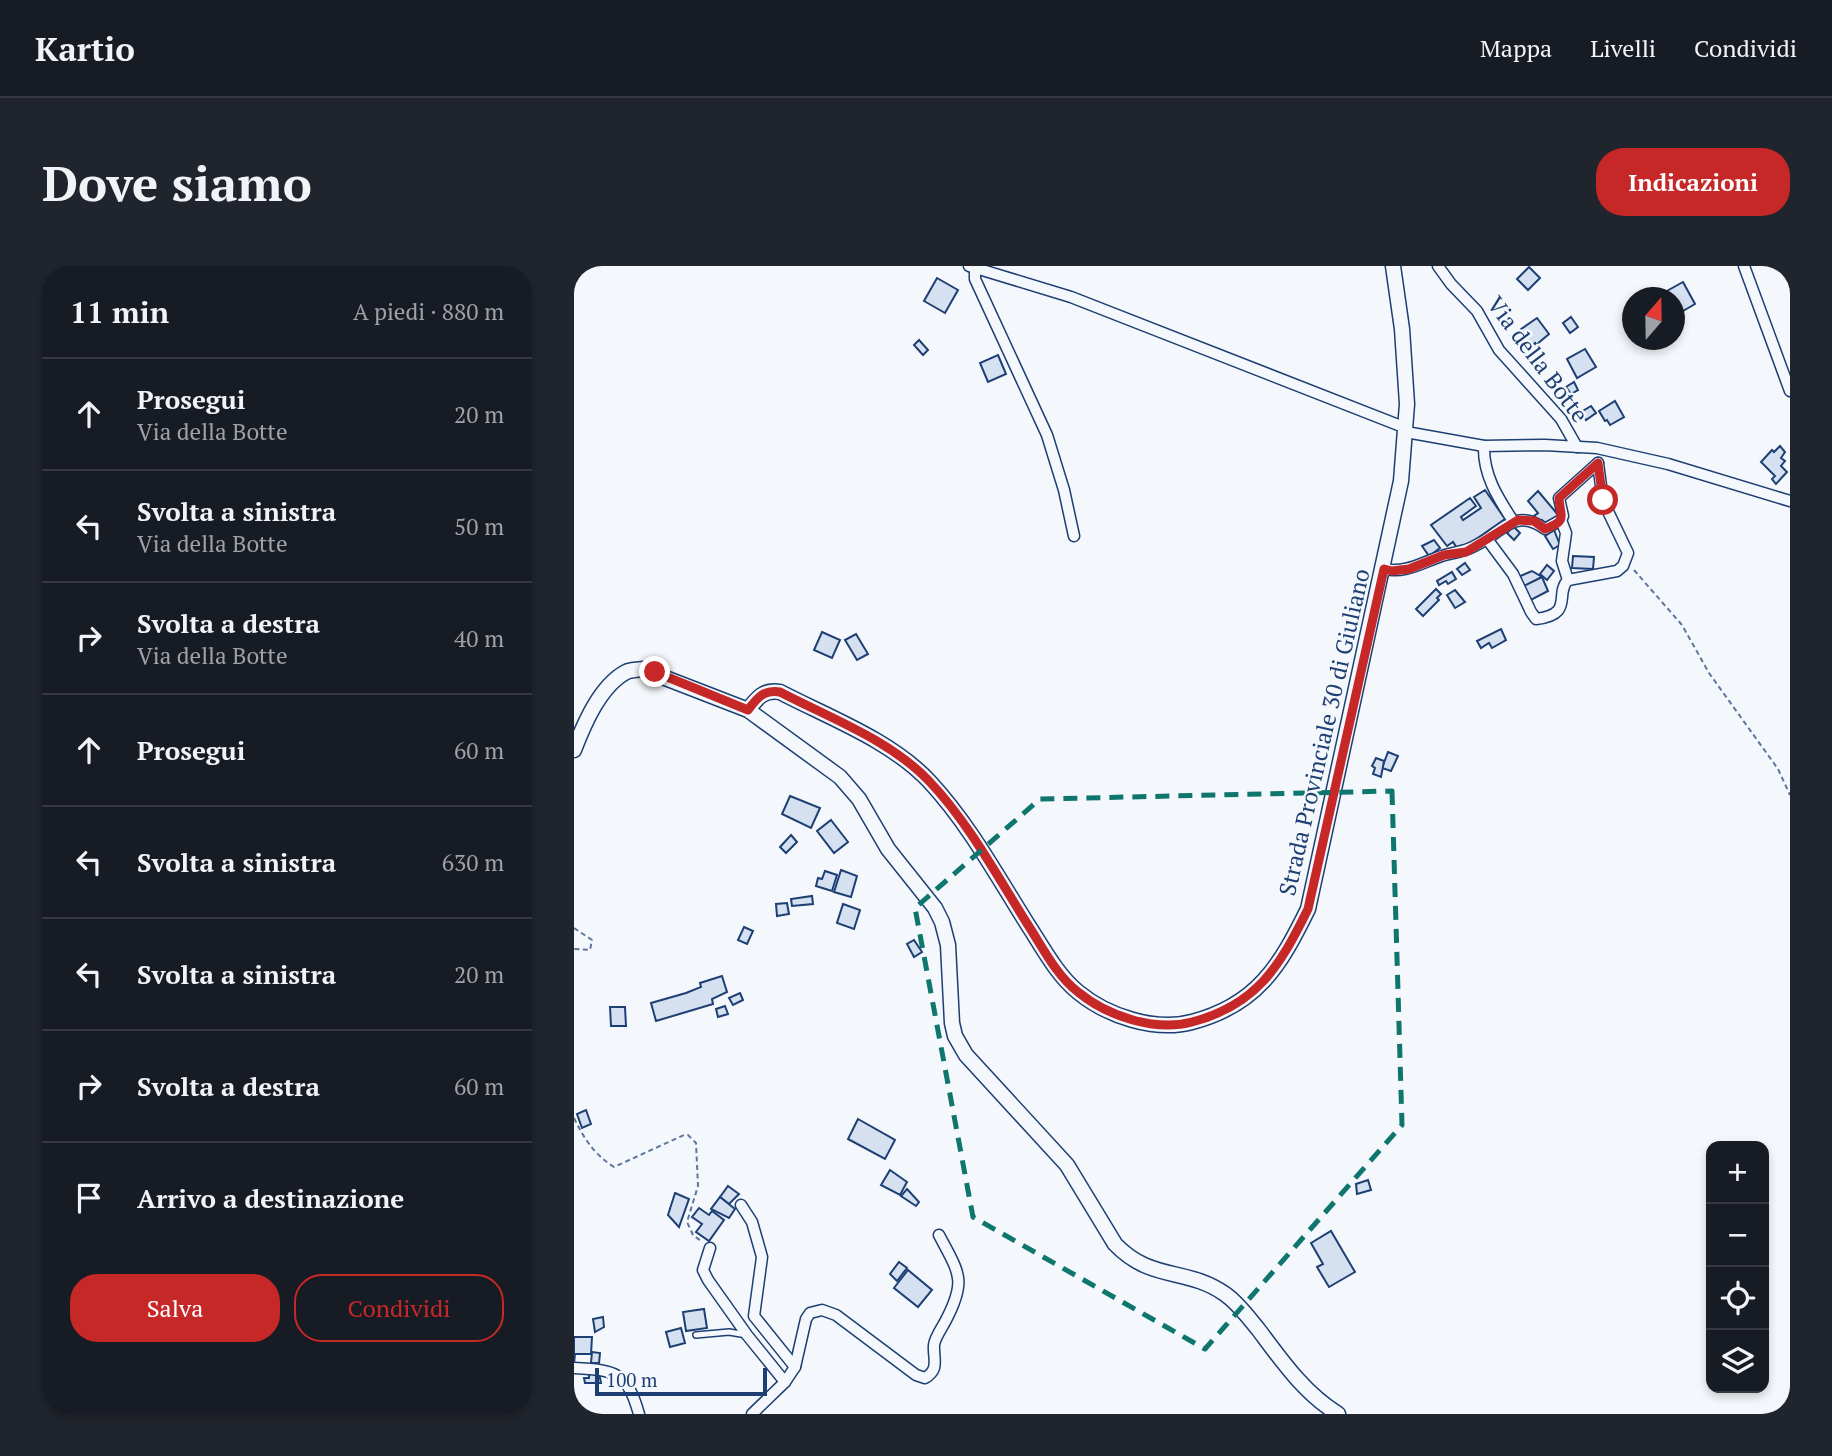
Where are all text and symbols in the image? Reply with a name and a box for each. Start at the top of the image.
text: Kartio [35,27,135,70]
text: Mappa [1480,32,1552,64]
text: Livelli [1590,32,1656,64]
text: Condividi [1694,32,1797,64]
button: Indicazioni [1596,148,1790,216]
text: Dove siamo [42,150,312,215]
north arrow [1622,287,1685,350]
street label: Via della Botte [1480,290,1596,428]
text: 11 min [70,292,169,332]
text: A piedi · 880 m [353,296,504,327]
text: Prosegui [137,382,245,416]
icon: ahead [70,395,108,433]
text: 20 m [454,399,504,430]
text: Via della Botte [137,416,287,447]
route start [1587,484,1618,515]
text: Svolta a sinistra [137,494,336,528]
icon: left [70,507,108,545]
text: 50 m [454,511,504,542]
text: Via della Botte [137,528,287,559]
street label: Strada Provinciale 30 di Giuliano [1271,565,1377,899]
text: Svolta a destra [137,606,320,640]
icon: right [70,619,108,657]
text: 40 m [454,623,504,654]
text: Via della Botte [137,640,287,671]
route end [639,656,670,687]
icon: ahead [70,731,108,769]
text: Prosegui [137,733,245,767]
text: 60 m [454,735,504,766]
icon: left [70,843,108,881]
text: Svolta a sinistra [137,845,336,879]
text: 630 m [442,847,504,878]
icon: left [70,955,108,993]
text: Svolta a sinistra [137,957,336,991]
text: 20 m [454,959,504,990]
icon: right [70,1067,108,1105]
text: Svolta a destra [137,1069,320,1103]
text: 60 m [454,1071,504,1102]
map controls [1706,1141,1769,1393]
button: + [1706,1141,1769,1204]
icon: arrive [70,1179,108,1217]
text: Arrivo a destinazione [137,1181,404,1215]
button: − [1706,1204,1769,1267]
button: locate [1706,1267,1769,1330]
button: Salva [70,1274,280,1342]
button: Condividi [294,1274,504,1342]
button: layers [1706,1330,1769,1393]
scale bar [595,1365,766,1397]
text: 100 m [606,1367,657,1392]

